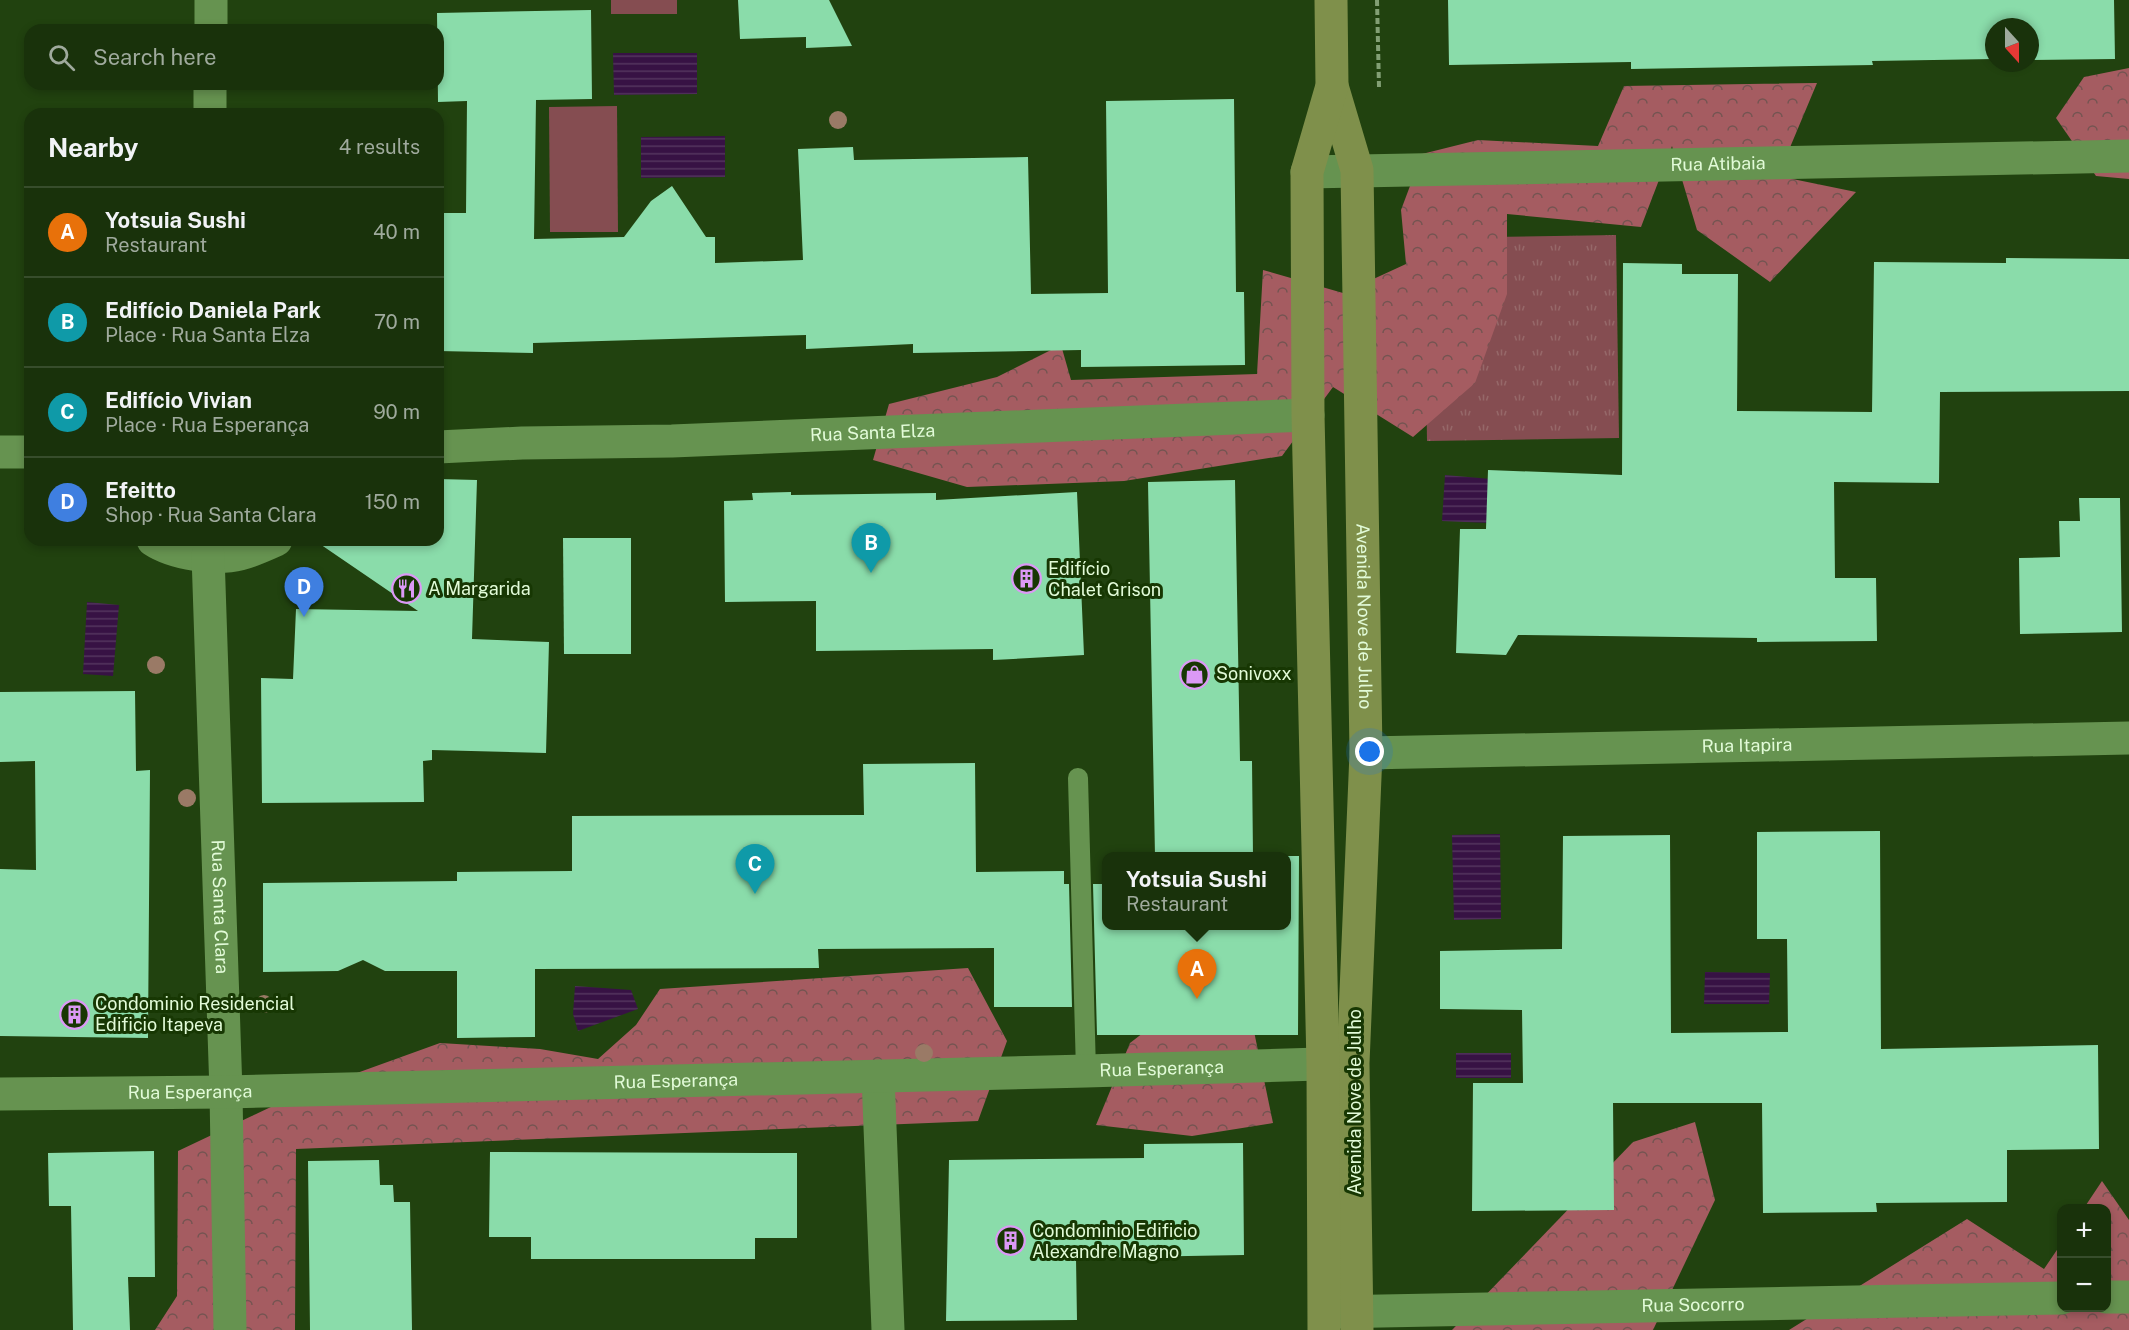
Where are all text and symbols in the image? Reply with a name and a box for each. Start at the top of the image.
north arrow [1985,18,2039,72]
search box [24,24,444,90]
icon: search [45,41,78,74]
text: Search here [93,44,217,70]
text: Nearby [48,132,138,163]
text: 4 results [339,135,420,159]
street label: Rua Atibaia [1670,152,1766,175]
text: Yotsuia Sushi [105,207,246,233]
text: A [60,220,75,244]
text: 40 m [373,220,420,244]
text: Restaurant [105,233,207,257]
text: Edifício Daniela Park [105,297,321,323]
text: B [61,310,74,334]
text: 70 m [374,310,420,334]
text: Place · Rua Santa Elza [105,323,310,347]
text: Edifício Vivian [105,387,252,413]
text: C [60,400,75,424]
text: 90 m [373,400,420,424]
text: Place · Rua Esperança [105,413,309,437]
street label: Rua Santa Elza [810,419,936,445]
text: Efeitto [105,477,176,503]
text: D [60,490,75,514]
text: 150 m [365,490,420,514]
text: Shop · Rua Santa Clara [105,503,317,527]
street label: Avenida Nove de Julho [1352,523,1376,710]
pin: B [852,524,890,573]
place label: Edifício Chalet Grison [1048,558,1161,600]
building icon: Edifício Chalet Grison [1011,563,1043,595]
pin: D [284,568,324,617]
restaurant icon: A Margarida [391,573,423,605]
place label: A Margarida [428,578,531,599]
shop icon: Sonivoxx [1179,658,1211,690]
place label: Sonivoxx [1216,663,1292,684]
street label: Rua Itapira [1701,734,1792,756]
your location [1355,737,1384,766]
street label: Rua Santa Clara [208,839,233,974]
pin: C [736,844,774,894]
popup [1102,852,1291,930]
text: Yotsuia Sushi [1126,866,1267,892]
text: Restaurant [1126,892,1228,916]
pin: A [1178,950,1216,999]
place label: Condominio Residencial Edificio Itapeva [95,993,295,1035]
building icon: Condominio Residencial Edificio Itapeva [58,998,90,1030]
street label: Avenida Nove de Julho [1344,1009,1365,1195]
street label: Rua Esperança [1099,1056,1224,1081]
street label: Rua Esperança [613,1068,738,1093]
street label: Rua Esperança [128,1080,253,1103]
map controls [2057,1204,2111,1312]
button: + [2057,1204,2111,1258]
place label: Condominio Edificio Alexandre Magno [1032,1220,1198,1262]
building icon: Condominio Edificio Alexandre Magno [995,1225,1027,1257]
button: − [2057,1258,2111,1312]
street label: Rua Socorro [1641,1293,1745,1316]

